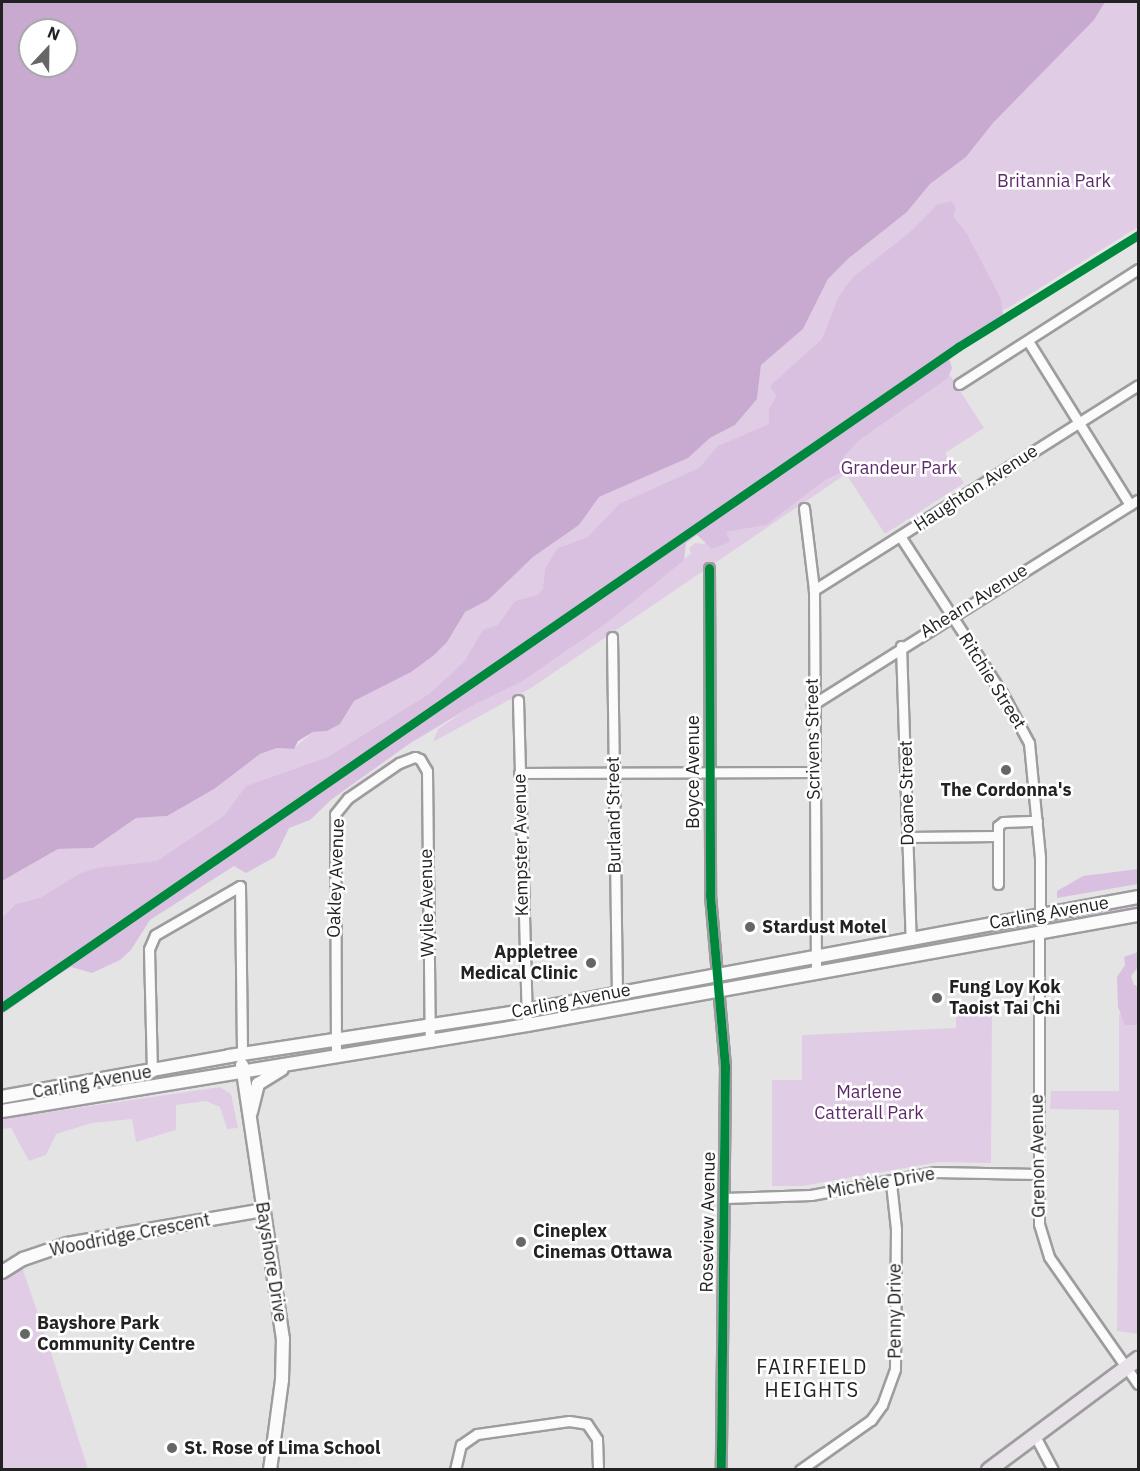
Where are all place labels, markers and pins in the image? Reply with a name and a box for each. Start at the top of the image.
marker: The Cordonna's [999,763,1013,777]
place label: The Cordonna's [940,779,1072,801]
place label: Stardust Motel [762,916,886,938]
marker: Stardust Motel [743,920,757,934]
place label: Appletree Medical Clinic [460,942,578,984]
marker: Appletree Medical Clinic [582,954,600,972]
place label: Fung Loy Kok Taoist Tai Chi [949,977,1061,1020]
marker: Fung Loy Kok Taoist Tai Chi [930,991,944,1005]
place label: Cineplex Cinemas Ottawa [533,1221,672,1264]
marker: Cineplex Cinemas Ottawa [514,1235,528,1249]
place label: Bayshore Park Community Centre [37,1313,195,1356]
marker: Bayshore Park Community Centre [18,1327,32,1341]
place label: St. Rose of Lima School [184,1437,380,1459]
marker: St. Rose of Lima School [165,1441,179,1455]

